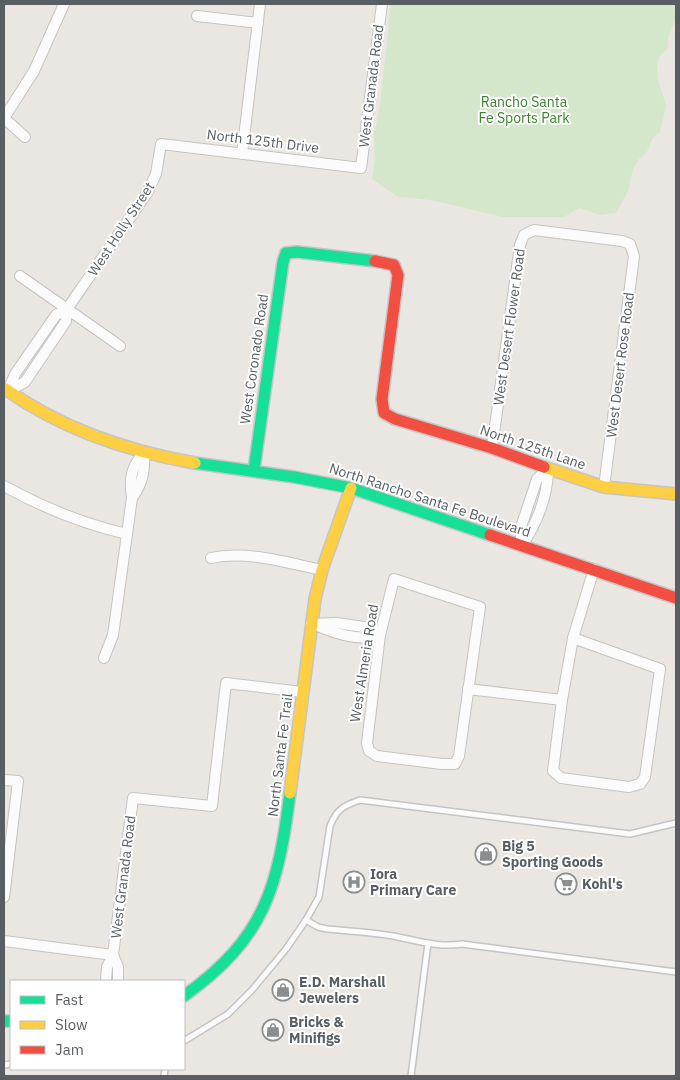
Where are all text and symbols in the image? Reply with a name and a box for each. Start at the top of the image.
street label: West Granada Road [355,24,387,148]
park label: Rancho Santa Fe Sports Park [478,93,570,127]
street label: North 125th Drive [206,125,320,157]
street label: West Holly Street [84,178,158,279]
street label: West Desert Flower Road [489,247,529,407]
street label: West Desert Rose Road [602,291,638,439]
street label: West Coronado Road [236,293,272,425]
street label: North 125th Lane [478,420,589,474]
street label: North Rancho Santa Fe Boulevard [327,459,533,541]
street label: West Almeria Road [346,603,382,723]
street label: North Santa Fe Trail [264,692,297,818]
street label: West Granada Road [107,815,139,939]
place label: Big 5 Sporting Goods [502,837,603,871]
shop icon: Big 5 Sporting Goods [474,842,498,866]
place label: Iora Primary Care [370,865,456,899]
hospital icon: Iora Primary Care [342,870,366,894]
supermarket icon: Kohl's [554,872,578,896]
place label: Kohl's [582,875,623,893]
place label: E.D. Marshall Jewelers [299,973,386,1007]
shop icon: E.D. Marshall Jewelers [271,978,295,1002]
legend [10,980,185,1070]
text: Fast [55,990,83,1009]
place label: Bricks & Minifigs [289,1013,345,1047]
text: Slow [55,1015,88,1034]
shop icon: Bricks & Minifigs [261,1018,285,1042]
text: Jam [55,1040,84,1059]

